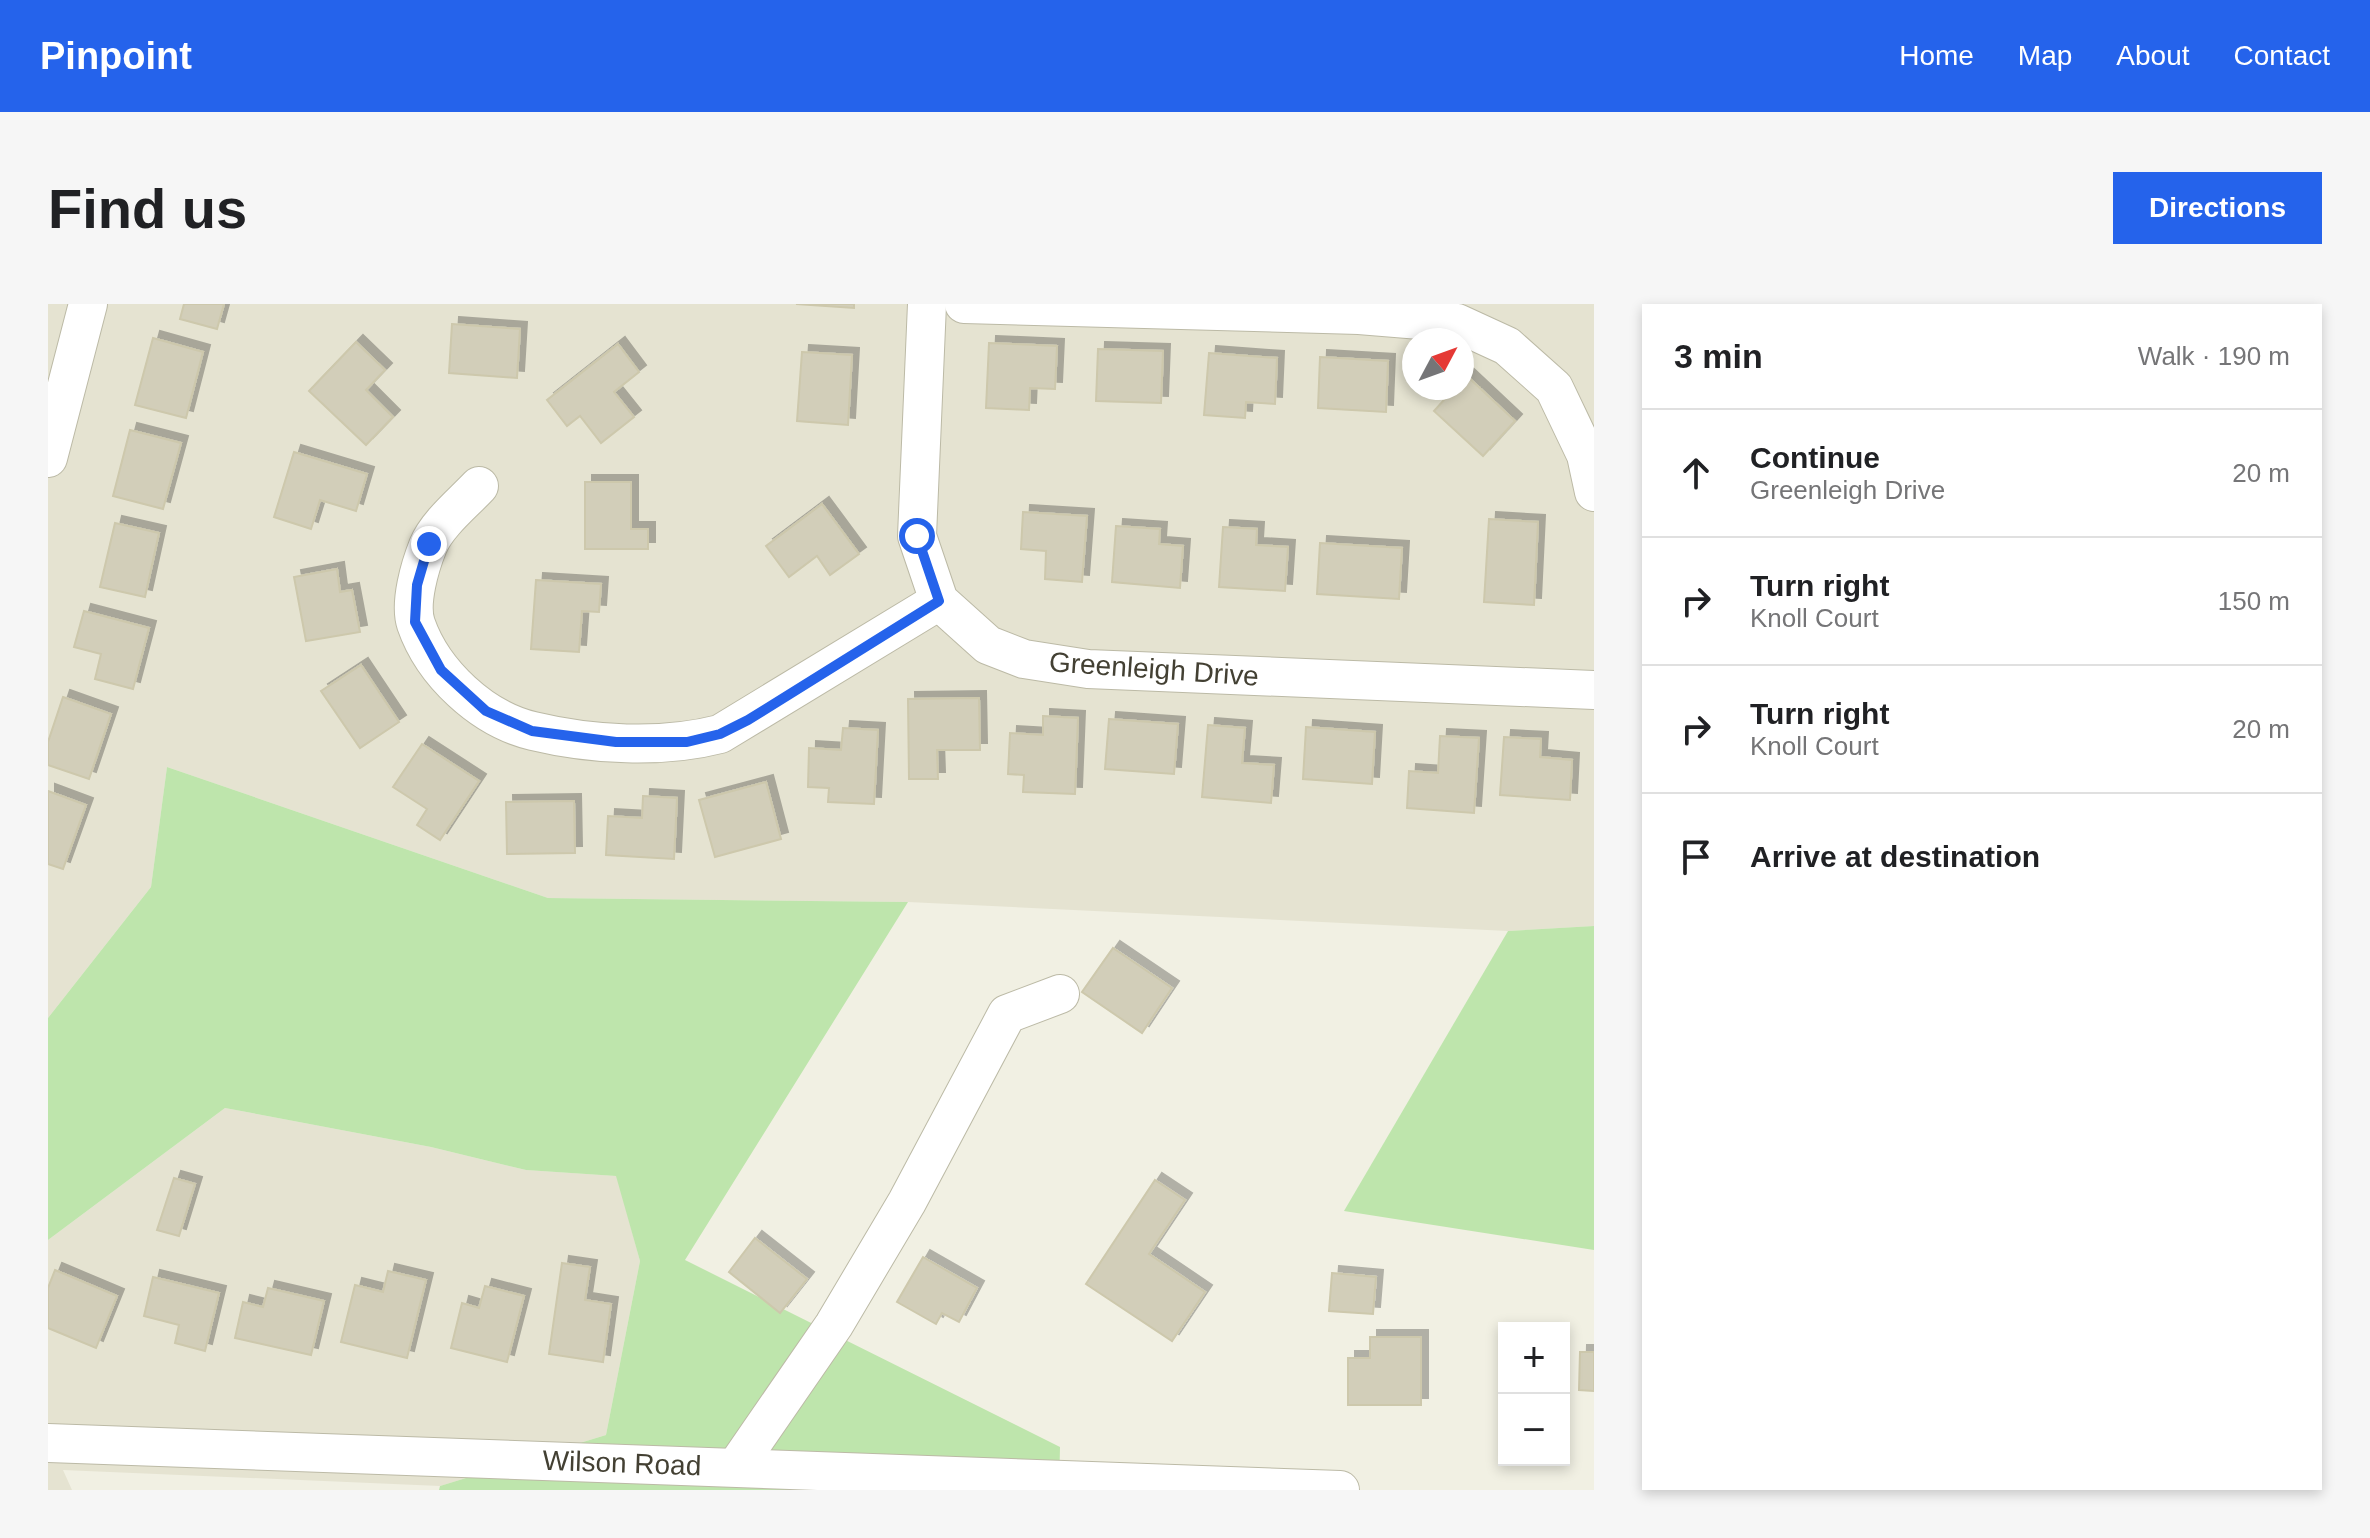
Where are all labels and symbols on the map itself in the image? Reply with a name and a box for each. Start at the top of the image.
north arrow [1402,328,1474,400]
route start [899,518,935,554]
route end [411,526,447,562]
street label: Greenleigh Drive [1048,646,1260,692]
street label: Wilson Road [542,1445,702,1481]

